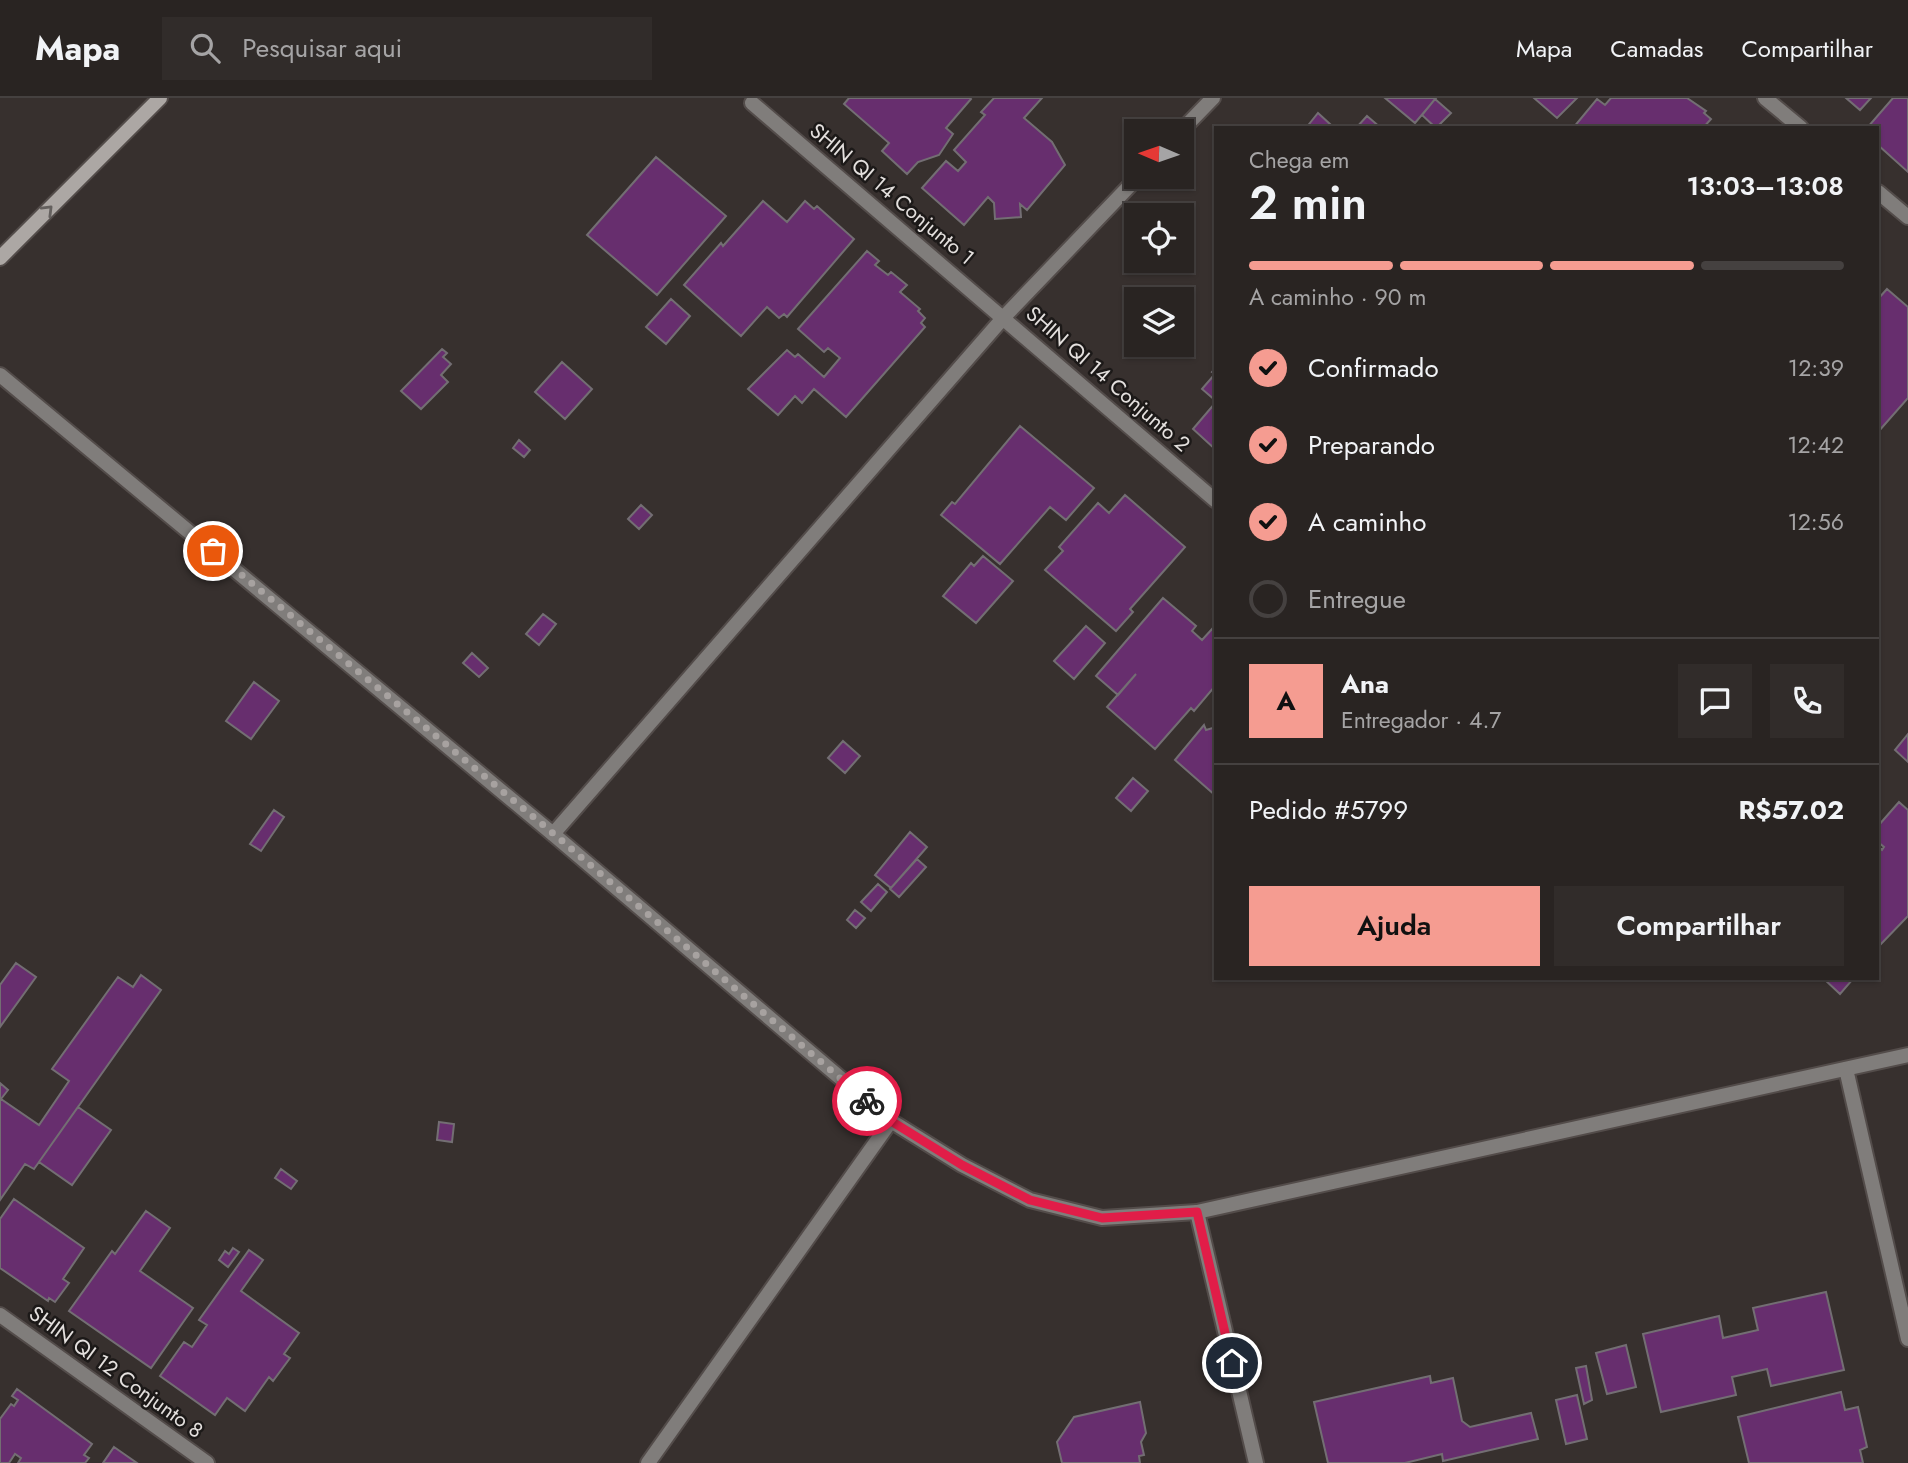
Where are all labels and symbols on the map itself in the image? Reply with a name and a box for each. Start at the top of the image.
street label: SHIN QI 14 Conjunto 1 [803,116,981,272]
north arrow [1124,119,1194,189]
one-way arrow [40,206,53,219]
street label: SHIN QI 14 Conjunto 2 [1019,299,1197,459]
pin [183,521,243,581]
courier [832,1066,902,1136]
street label: SHIN QI 12 Conjunto 8 [23,1299,209,1445]
pin [1202,1333,1262,1393]

